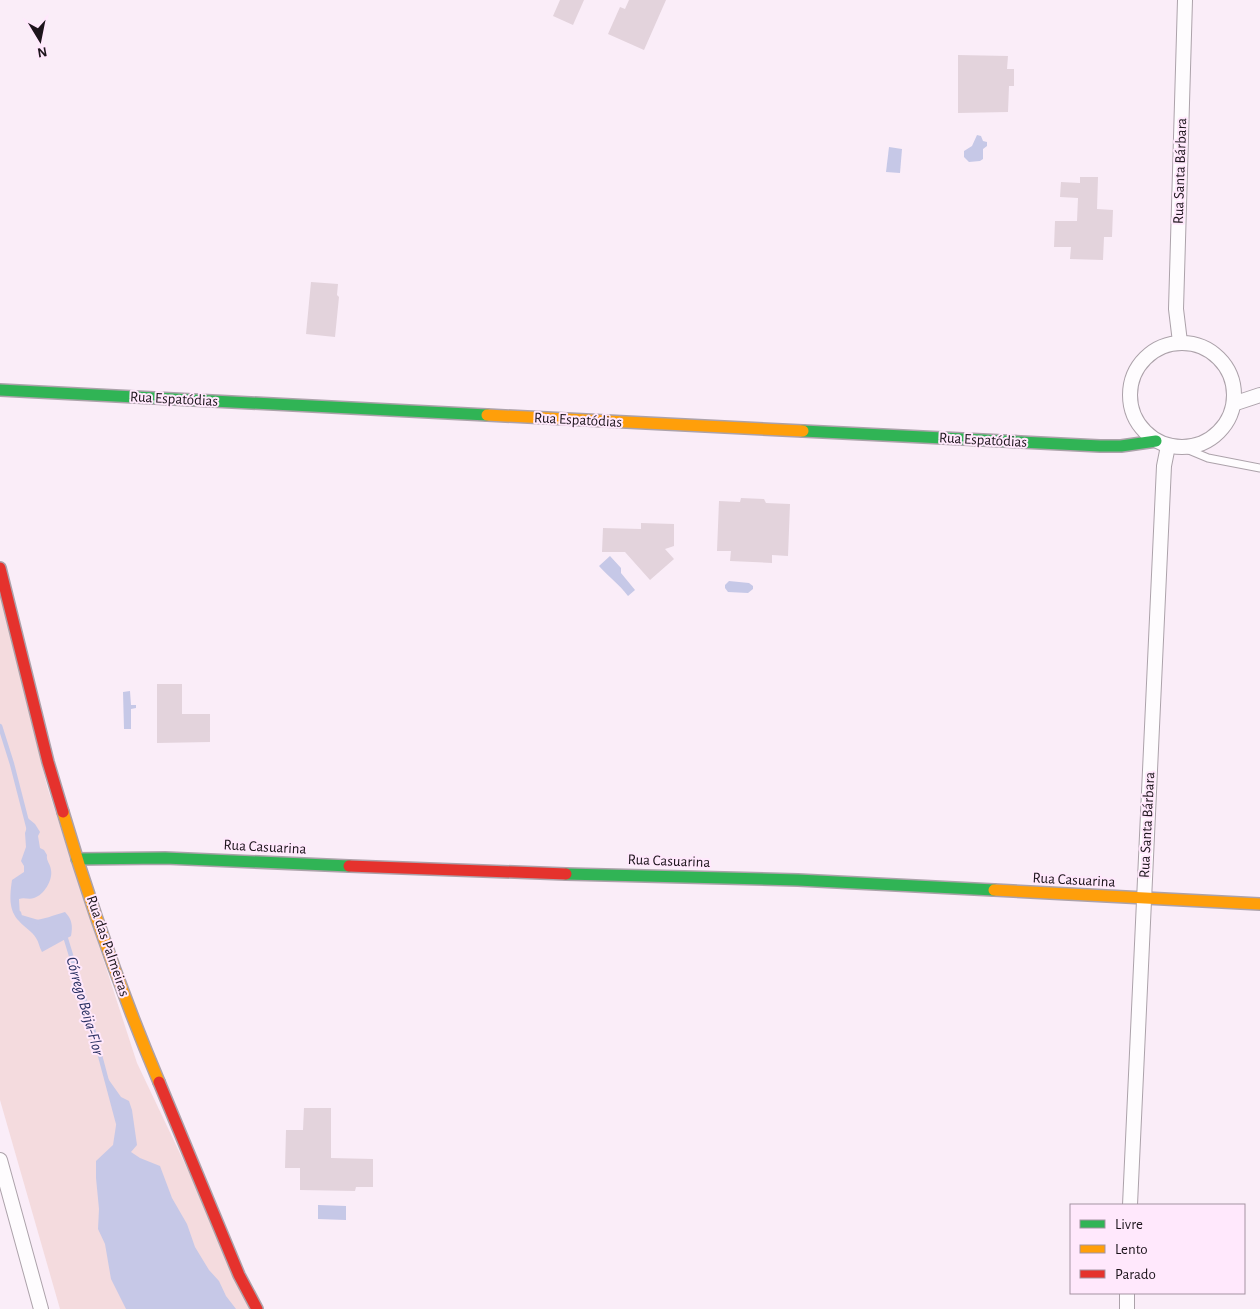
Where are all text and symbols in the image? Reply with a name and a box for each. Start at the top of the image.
north arrow [15,15,65,65]
text: N [36,44,48,60]
street label: Rua Santa Bárbara [1171,118,1189,224]
street label: Rua Espatódias [130,389,218,409]
street label: Rua Espatódias [534,410,622,430]
street label: Rua Espatódias [939,430,1027,450]
street label: Rua Santa Bárbara [1137,771,1157,879]
street label: Rua Casuarina [223,837,307,857]
street label: Rua Casuarina [627,852,711,870]
street label: Rua Casuarina [1032,870,1116,890]
street label: Rua das Palmeiras [84,894,132,998]
water label: Córrego Beija-Flor [62,955,107,1058]
legend [1070,1204,1245,1294]
text: Livre [1115,1217,1143,1232]
text: Lento [1115,1242,1148,1257]
text: Parado [1115,1267,1156,1282]

